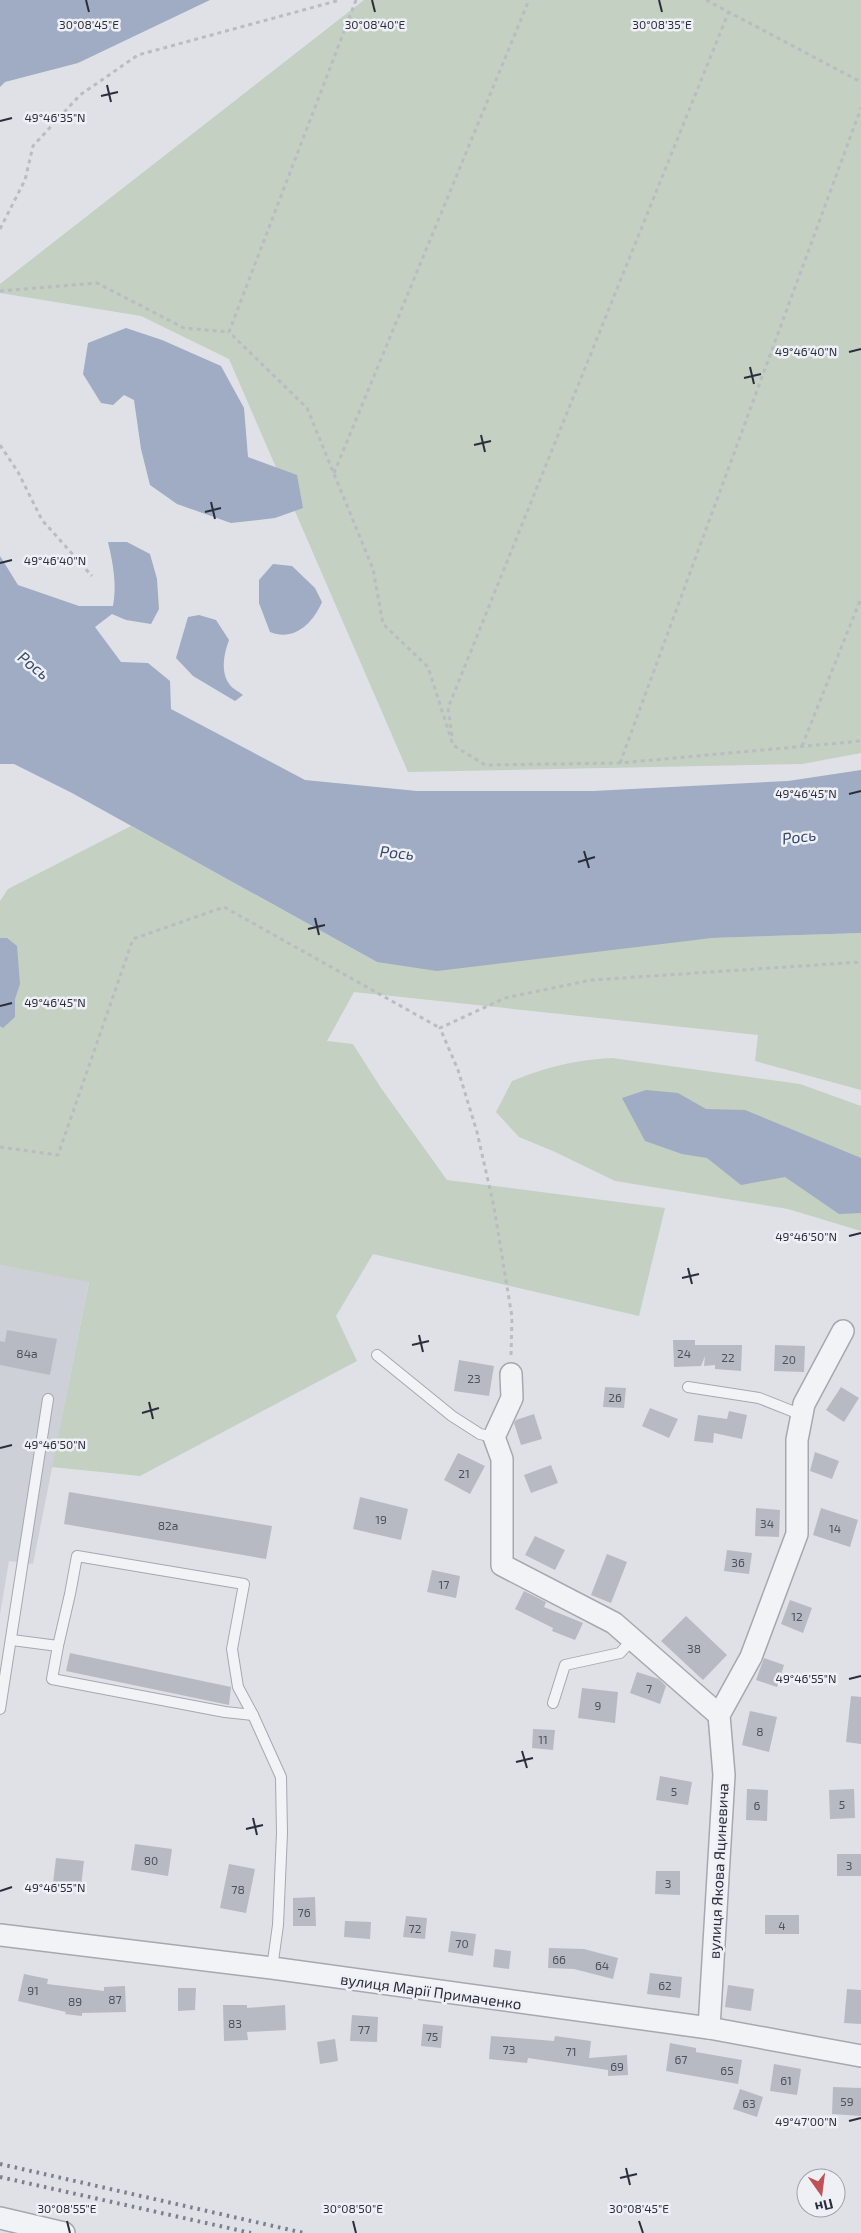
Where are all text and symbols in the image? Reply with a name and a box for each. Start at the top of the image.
text: 30°08'45"E [59,17,119,31]
text: 30°08'40"E [345,17,406,31]
text: 30°08'35"E [632,17,692,31]
text: 49°46'35"N [24,110,86,124]
text: 49°46'40"N [775,344,837,358]
text: 49°46'40"N [24,553,86,567]
water label: Рось [15,647,53,683]
text: 49°46'45"N [775,786,837,800]
water label: Рось [781,824,817,848]
water label: Рось [379,841,415,863]
text: 49°46'45"N [24,995,86,1009]
text: 49°46'50"N [775,1229,837,1243]
house number: 84а [16,1346,38,1360]
house number: 24 [677,1346,691,1360]
house number: 22 [721,1350,735,1364]
house number: 20 [782,1352,796,1366]
house number: 23 [467,1371,481,1385]
house number: 26 [608,1390,622,1404]
text: 49°46'50"N [24,1437,86,1451]
house number: 21 [458,1466,470,1480]
house number: 19 [375,1512,387,1526]
house number: 34 [760,1516,774,1530]
house number: 82а [158,1518,178,1532]
house number: 14 [829,1521,841,1535]
house number: 36 [731,1555,745,1569]
house number: 17 [439,1577,449,1591]
house number: 12 [791,1609,803,1623]
house number: 38 [687,1641,701,1655]
text: 49°46'55"N [776,1671,836,1685]
house number: 7 [646,1681,652,1695]
house number: 9 [595,1698,602,1712]
house number: 8 [756,1724,764,1738]
house number: 11 [538,1732,548,1746]
street label: вулиця Якова Яциневича [704,1783,733,1959]
house number: 5 [671,1784,677,1798]
house number: 5 [839,1797,845,1811]
house number: 6 [754,1798,761,1812]
house number: 80 [144,1853,158,1867]
house number: 3 [846,1858,852,1872]
house number: 3 [665,1876,671,1890]
text: 49°46'55"N [25,1880,85,1894]
house number: 78 [231,1882,245,1896]
house number: 76 [297,1905,311,1919]
house number: 4 [778,1918,786,1932]
house number: 72 [409,1921,422,1935]
house number: 70 [455,1936,469,1950]
house number: 66 [552,1952,566,1966]
house number: 64 [595,1958,609,1972]
street label: вулиця Марії Примаченко [339,1969,523,2014]
house number: 62 [658,1978,672,1992]
house number: 91 [27,1983,39,1997]
house number: 87 [108,1992,122,2006]
house number: 89 [68,1994,82,2008]
house number: 83 [228,2016,242,2030]
house number: 77 [358,2022,370,2036]
house number: 75 [426,2029,438,2043]
house number: 73 [503,2042,515,2056]
house number: 71 [566,2044,576,2058]
house number: 67 [674,2052,688,2066]
house number: 69 [610,2059,624,2073]
house number: 65 [720,2063,734,2077]
house number: 61 [780,2073,792,2087]
house number: 59 [840,2094,854,2108]
house number: 63 [742,2096,756,2110]
text: 49°47'00"N [775,2114,837,2128]
north arrow [796,2168,846,2218]
text: Пн [813,2196,835,2217]
text: 30°08'55"E [37,2201,97,2215]
text: 30°08'50"E [323,2201,383,2215]
text: 30°08'45"E [609,2201,669,2215]

